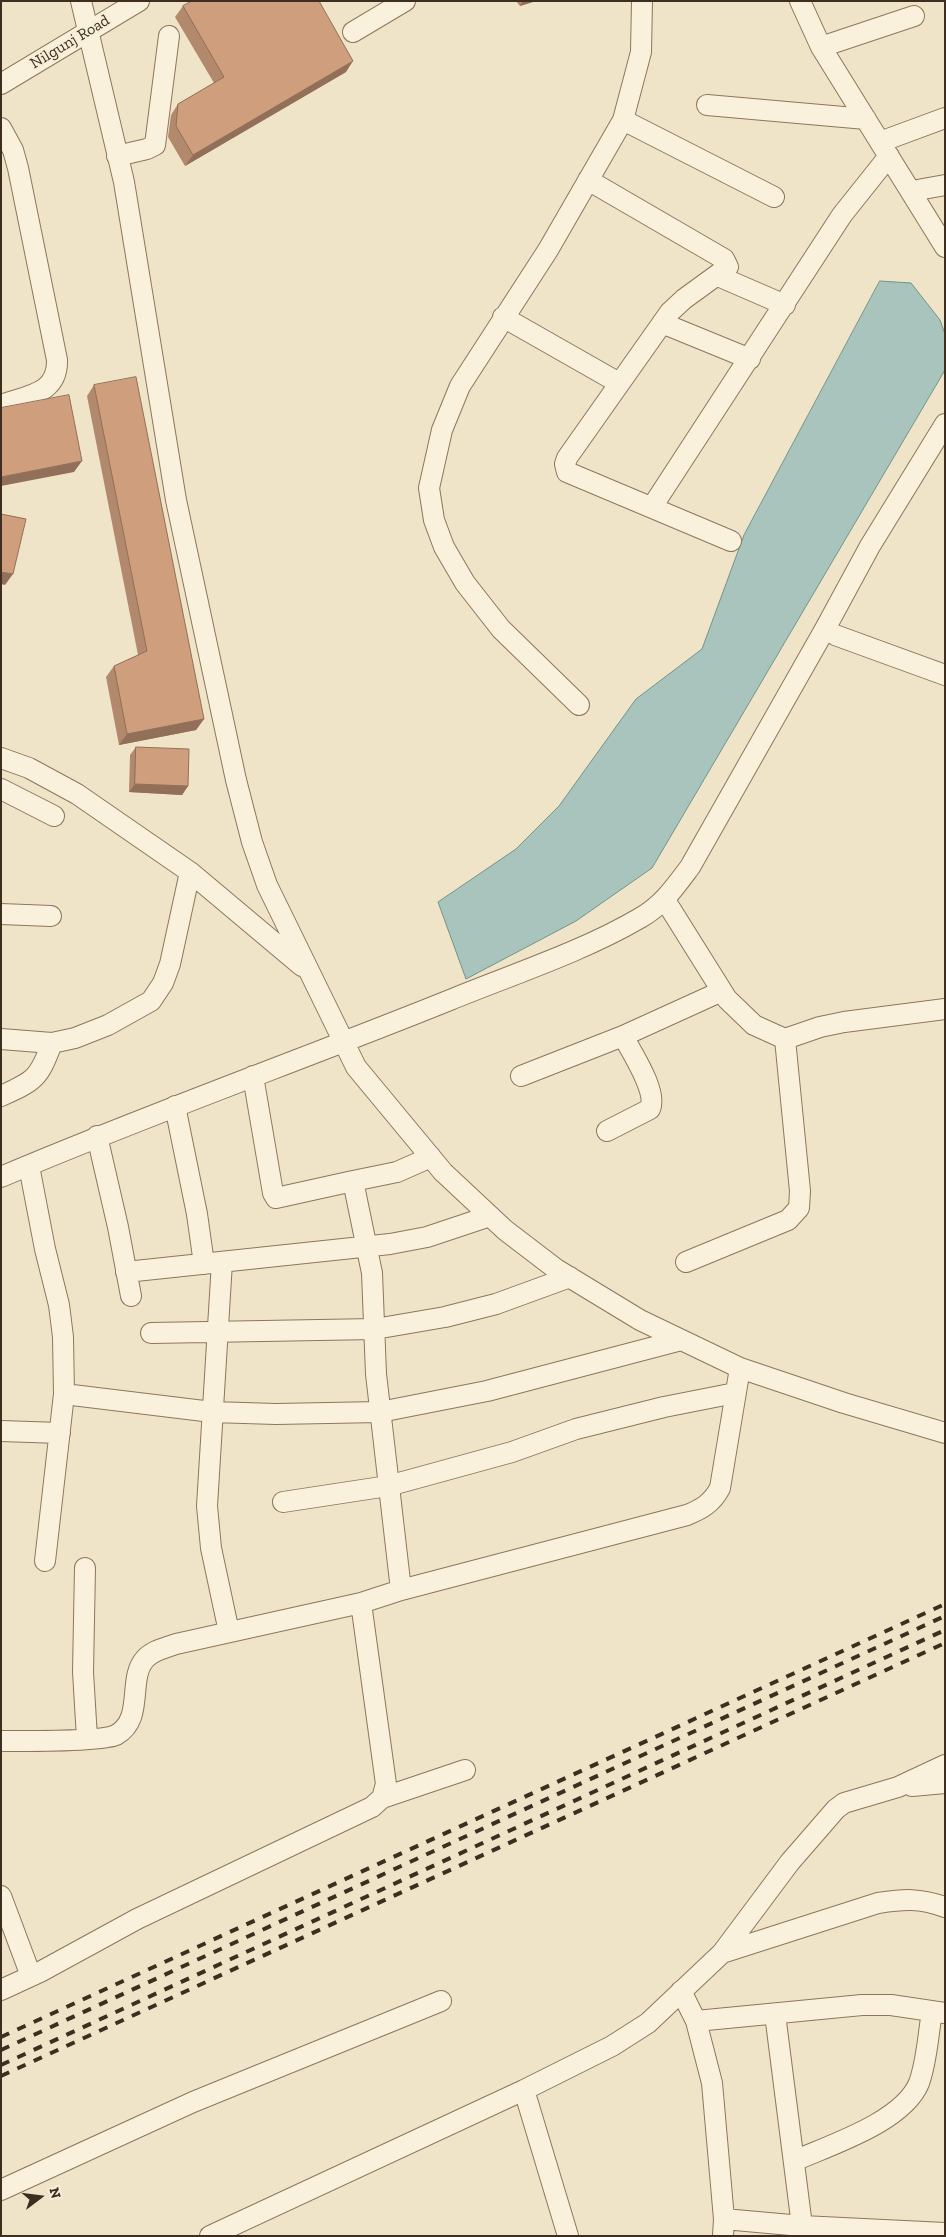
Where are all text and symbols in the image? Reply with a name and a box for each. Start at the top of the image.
street label: Nilgunj Road [27,11,113,73]
north arrow [15,2172,65,2222]
text: N [45,2186,65,2200]

